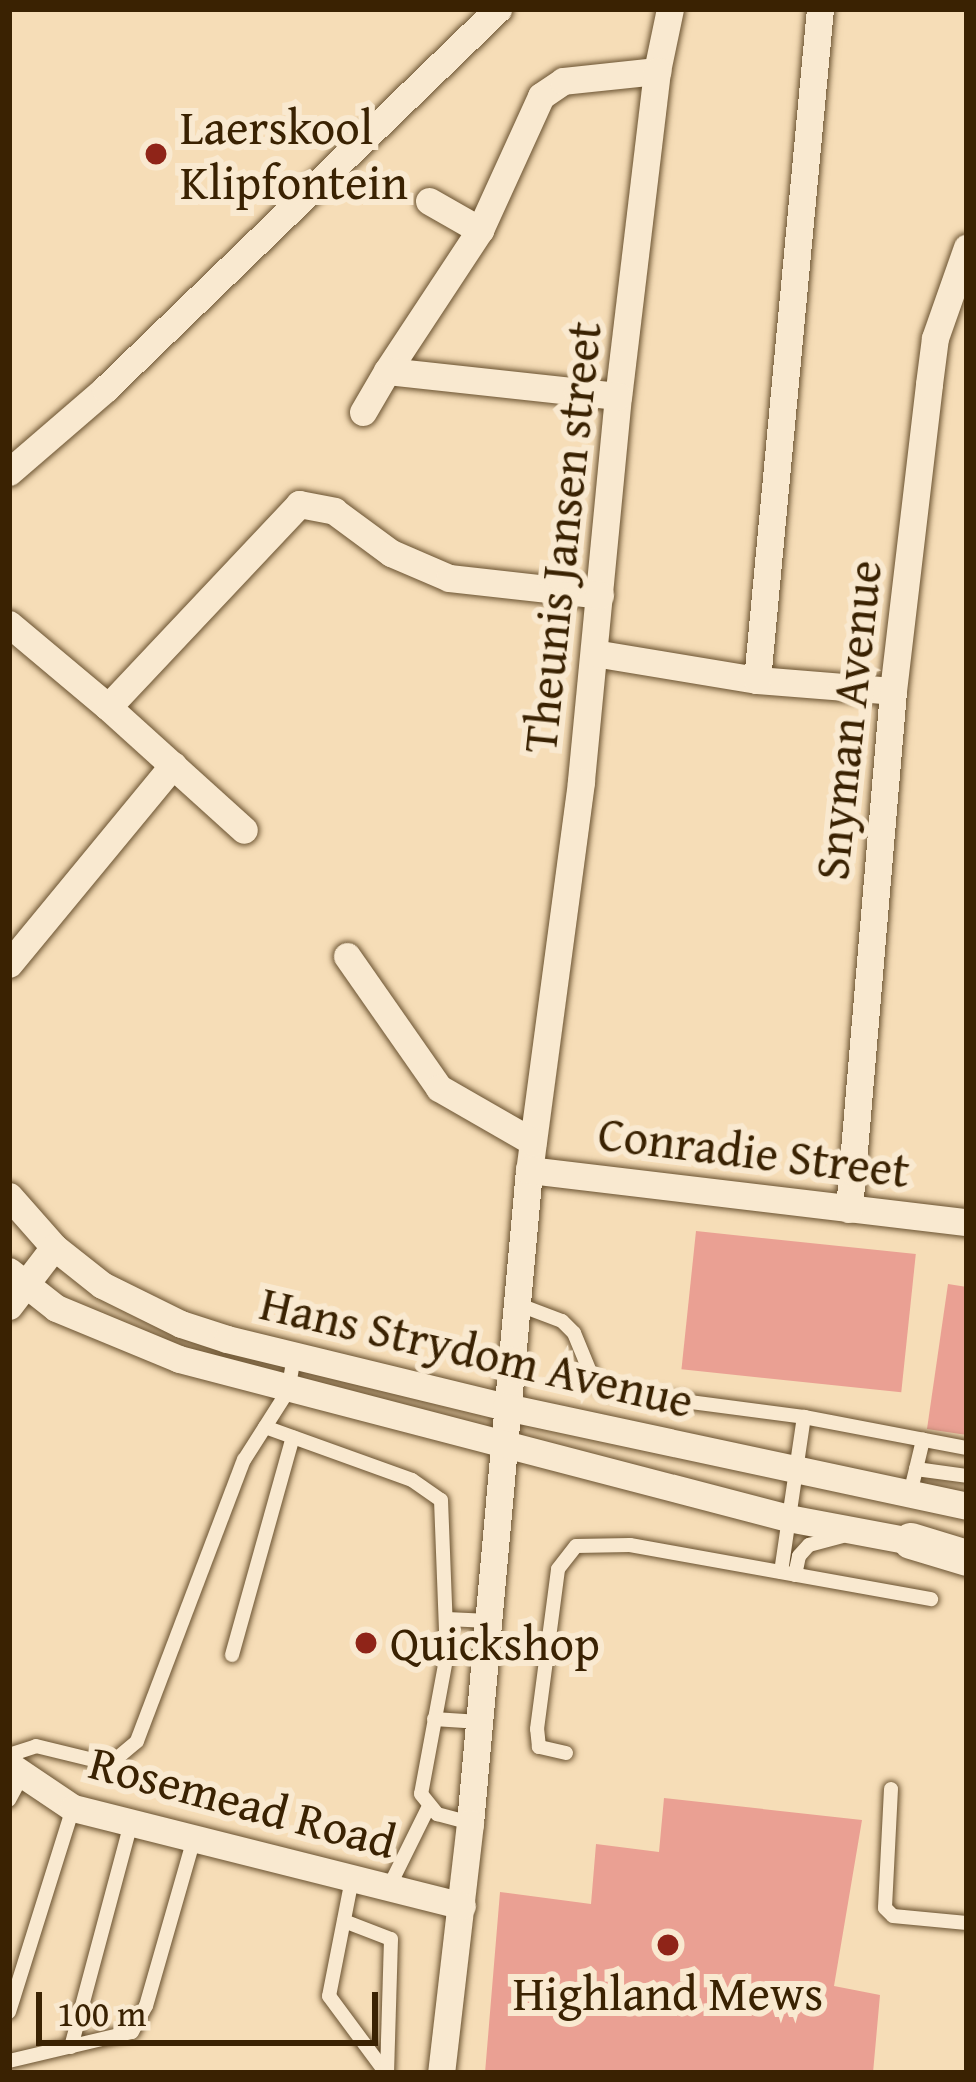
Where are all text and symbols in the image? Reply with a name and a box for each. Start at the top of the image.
place label: Laerskool Klipfontein [180,97,408,210]
marker: Laerskool Klipfontein [143,141,169,167]
street label: Theunis Jansen street [510,319,612,755]
street label: Snyman Avenue [802,557,892,883]
street label: Conradie Street [595,1103,913,1199]
street label: Hans Strydom Avenue [255,1273,699,1429]
place label: Quickshop [390,1614,600,1672]
marker: Quickshop [353,1630,379,1656]
street label: Rosemead Road [84,1732,402,1870]
marker: Highland Mews [655,1932,681,1958]
place label: Highland Mews [513,1964,823,2022]
scale bar [42,1968,384,2042]
text: 100 m [57,1986,146,2039]

